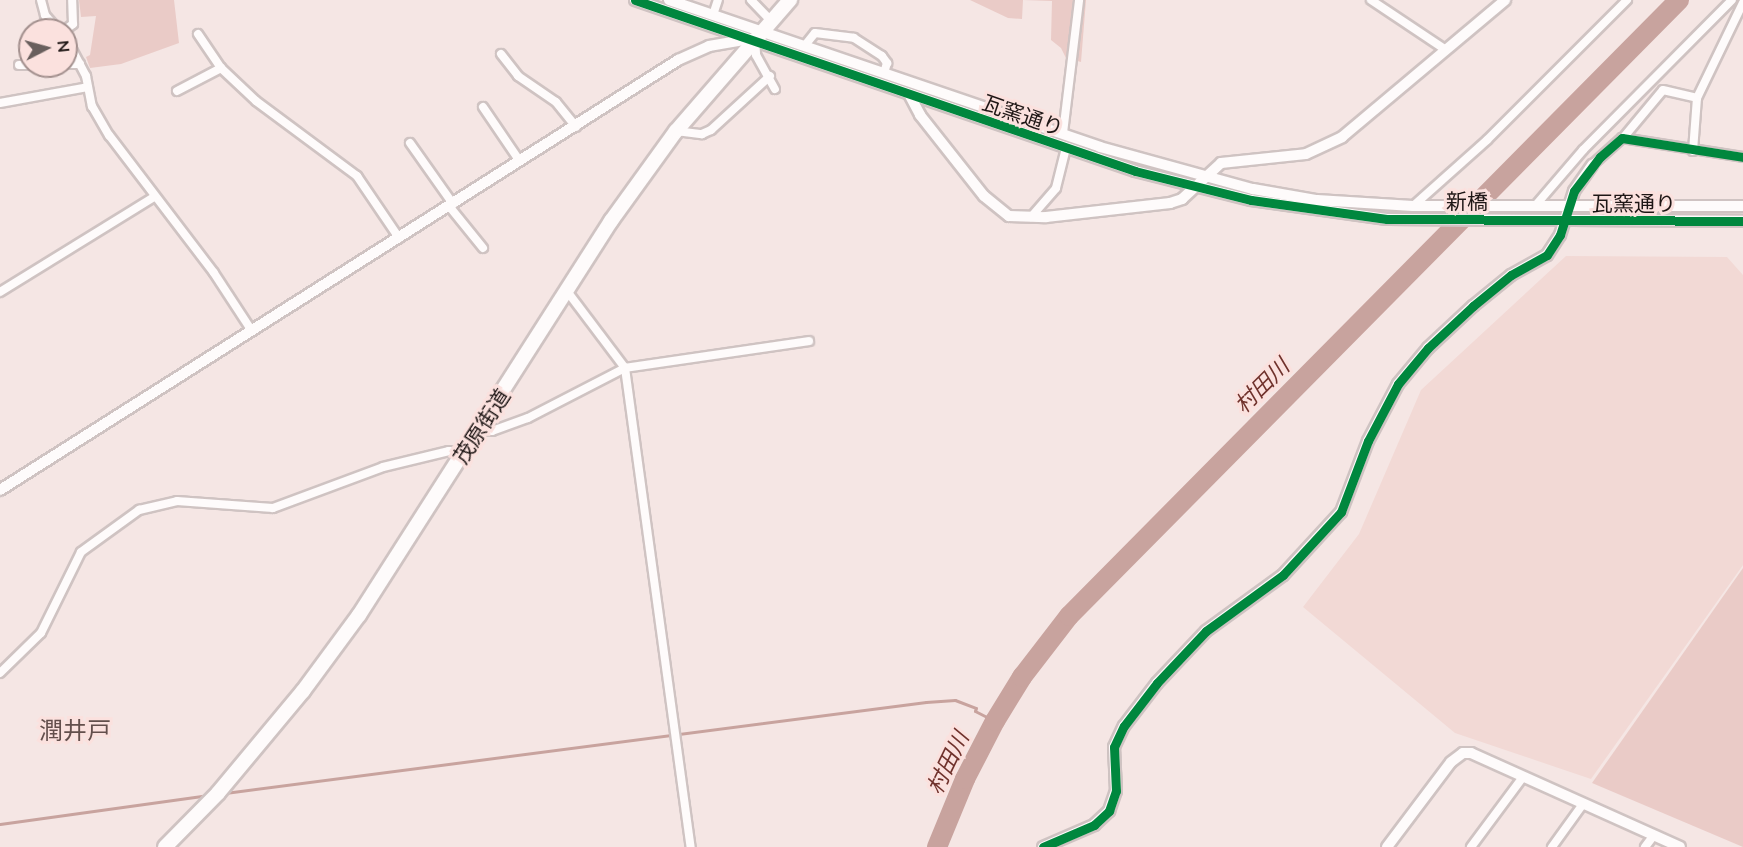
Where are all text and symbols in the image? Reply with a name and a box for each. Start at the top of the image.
north arrow [18,18,78,78]
text: N [53,39,74,53]
street label: 瓦窯通り [979,89,1067,141]
street label: 新橋 [1446,188,1488,214]
street label: 瓦窯通り [1592,190,1676,216]
water label: 村田川 [1229,353,1295,419]
street label: 茂原街道 [448,384,514,468]
district label: 潤井戸 [39,717,111,745]
water label: 村田川 [922,728,974,798]

